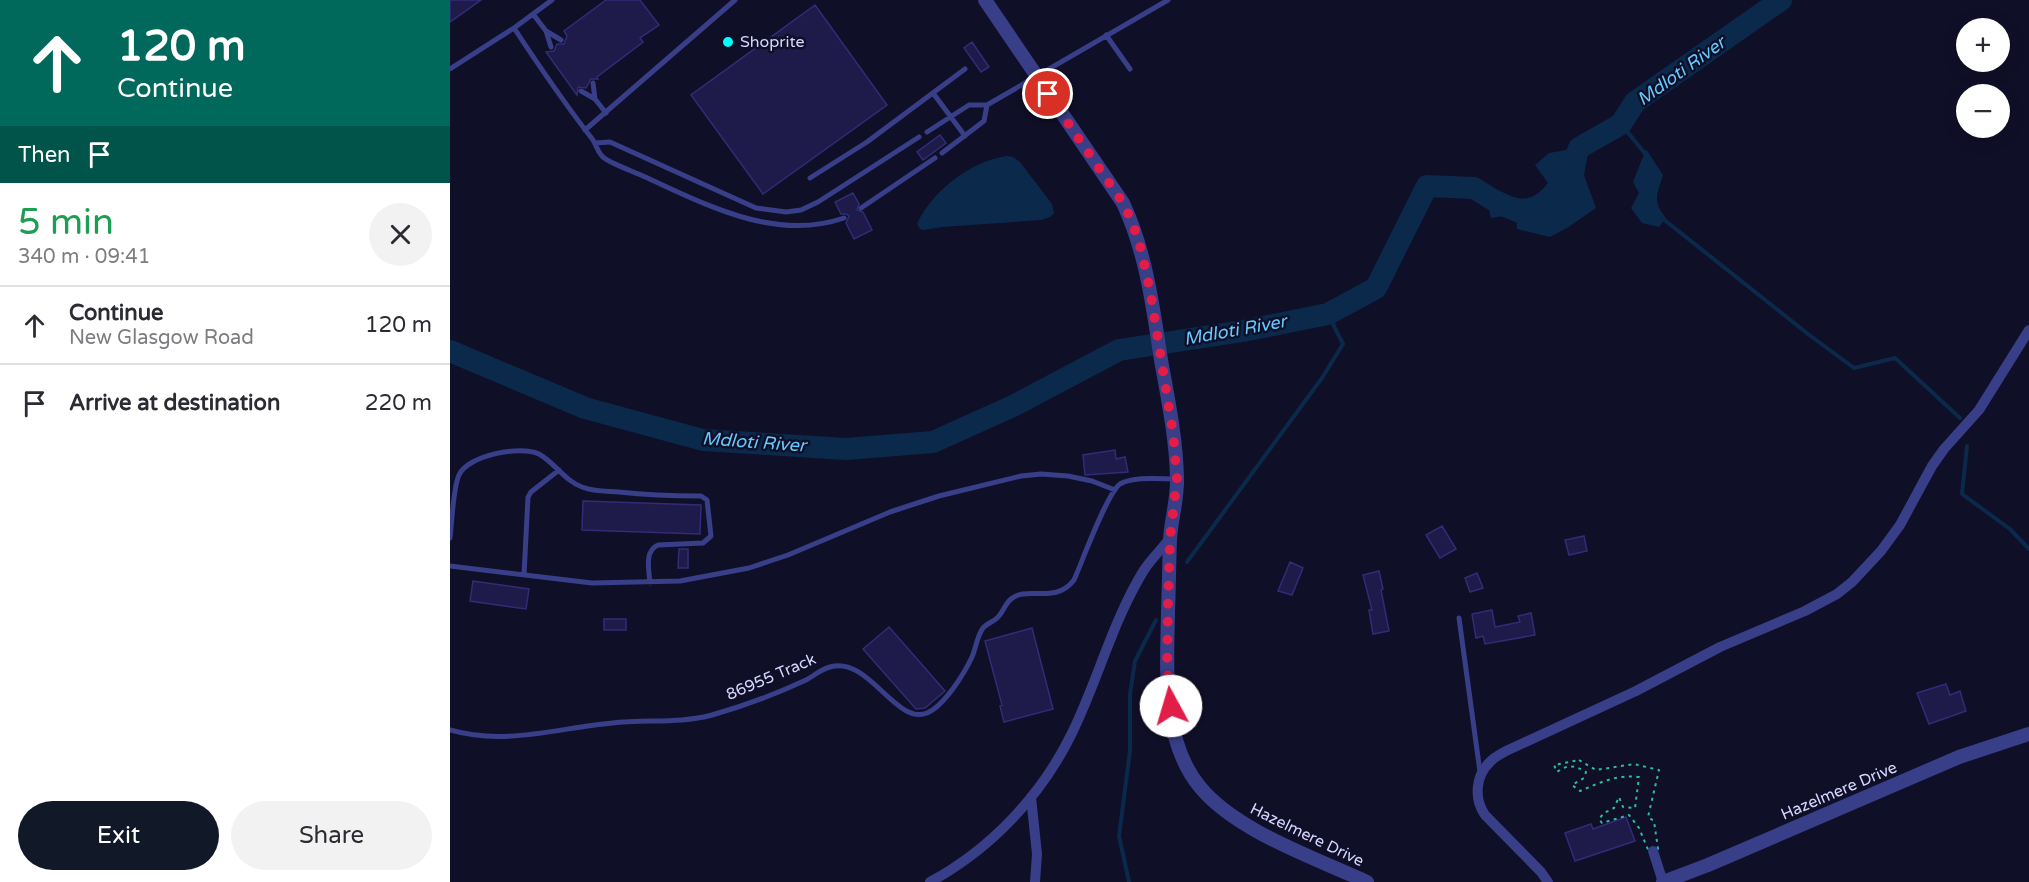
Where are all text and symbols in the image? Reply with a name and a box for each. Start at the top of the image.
map controls [1956,18,2010,138]
button: + [1956,18,2010,72]
text: 120 m [117,21,246,72]
icon: ahead [18,24,96,102]
water label: Mdloti River [1633,30,1731,110]
place label: Shoprite [740,32,804,52]
marker: Shoprite [721,35,735,49]
pin [1022,68,1073,119]
text: Continue [117,72,233,105]
icon: arrive [1031,77,1064,110]
button: − [1956,84,2010,138]
icon: arrive [83,138,116,171]
text: Then [18,142,71,168]
text: 5 min [18,201,114,244]
button: close [369,203,432,266]
text: 340 m · 09:41 [18,245,150,269]
text: Continue [69,300,164,326]
icon: ahead [18,309,51,342]
water label: Mdloti River [1182,310,1290,350]
text: 120 m [365,312,432,338]
text: New Glasgow Road [69,326,254,350]
icon: arrive [18,387,51,420]
text: Arrive at destination [69,390,280,416]
text: 220 m [365,390,432,416]
water label: Mdloti River [702,427,809,457]
street label: 86955 Track [723,649,819,705]
position arrow [1139,674,1203,738]
street label: Hazelmere Drive [1778,758,1900,824]
street label: Hazelmere Drive [1247,799,1367,871]
button: Exit [18,801,219,870]
button: Share [231,801,432,870]

